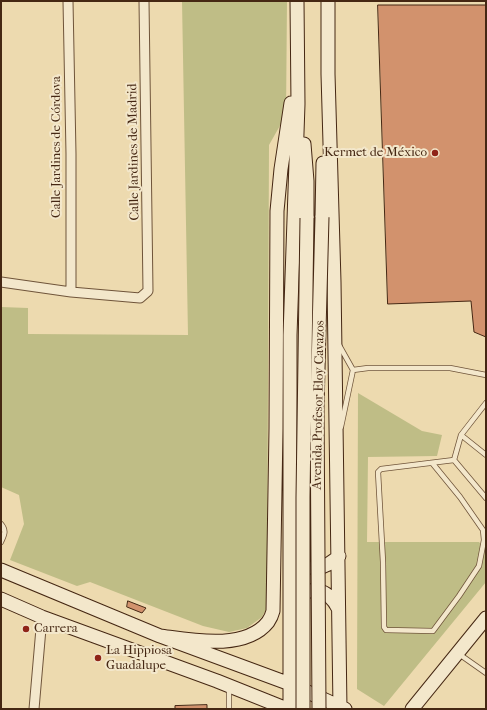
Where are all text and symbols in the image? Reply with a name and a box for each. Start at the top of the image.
street label: Calle Jardines de Córdova [49,76,65,218]
street label: Calle Jardines de Madrid [125,83,143,221]
place label: Kermet de México [324,145,427,161]
marker: Kermet de México [430,148,440,158]
street label: Avenida Profesor Eloy Cavazos [310,320,328,490]
place label: Carrera [34,621,78,637]
marker: Carrera [21,624,31,634]
place label: La Hippiosa Guadalupe [106,643,172,674]
marker: La Hippiosa Guadalupe [93,653,103,663]

